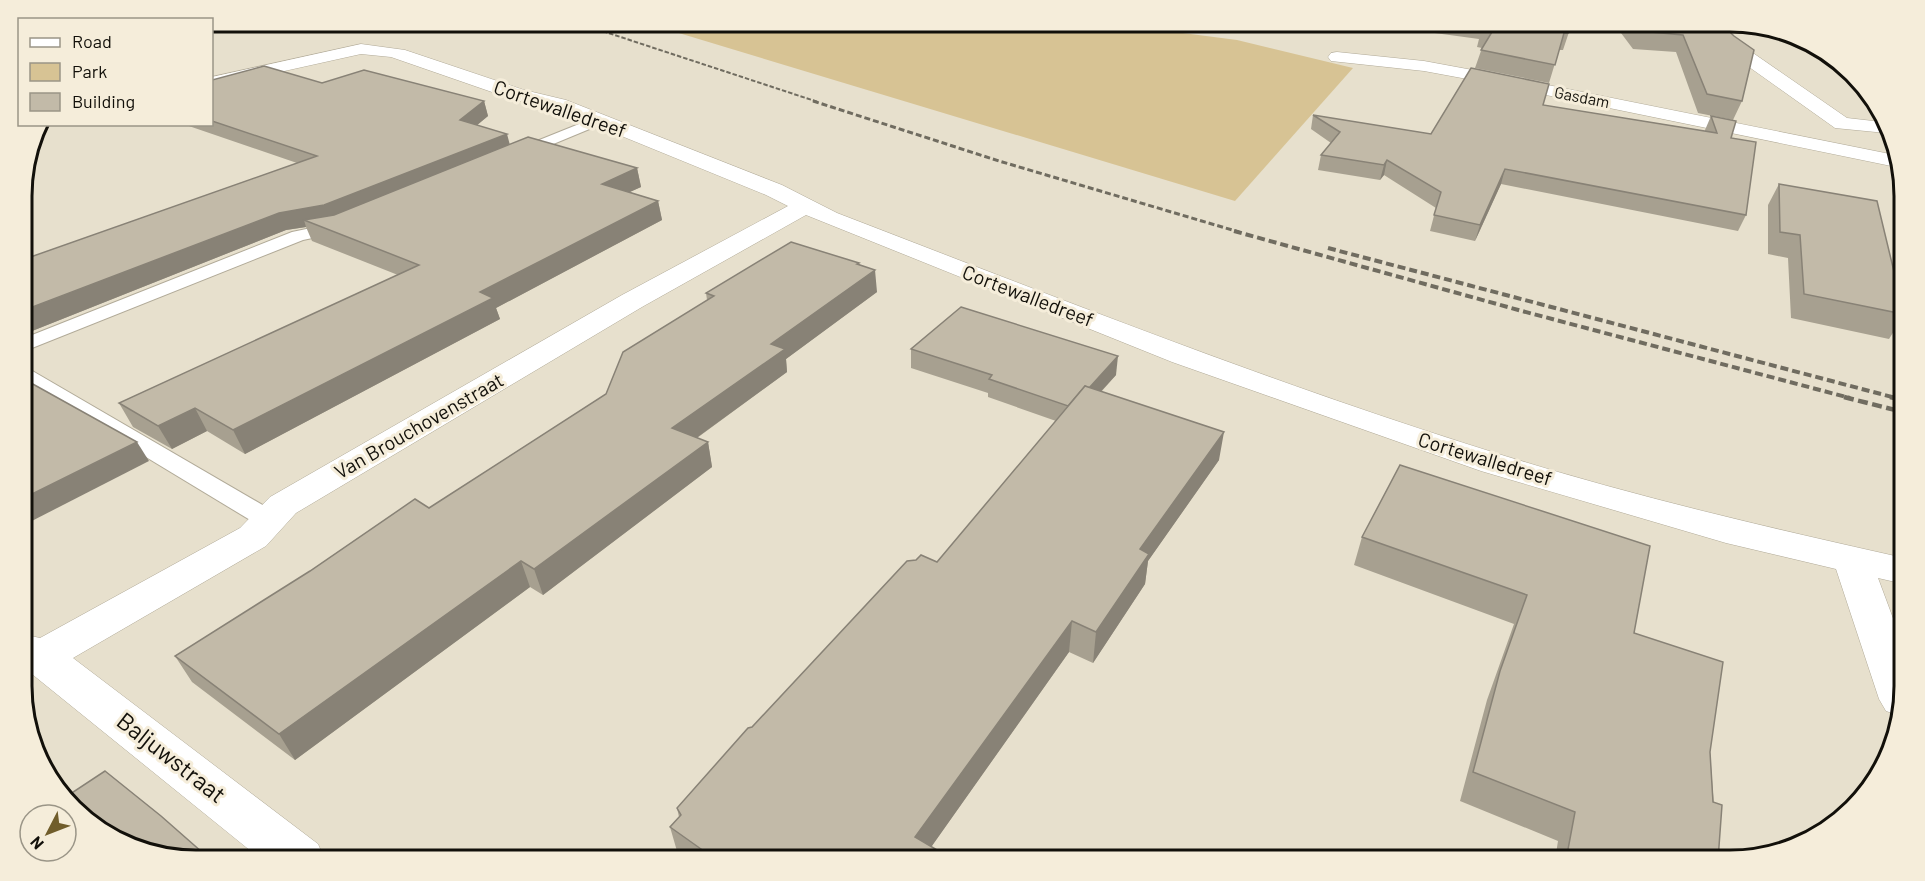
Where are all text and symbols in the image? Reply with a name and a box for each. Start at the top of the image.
legend [18,18,213,126]
text: Road [72,30,112,52]
text: Park [72,60,107,82]
street label: Cortewalledreef [491,74,630,142]
street label: Gasdam [1553,82,1611,111]
text: Building [72,90,135,112]
street label: Cortewalledreef [959,259,1097,331]
street label: Van Brouchovenstraat [330,367,507,483]
street label: Cortewalledreef [1415,426,1555,490]
street label: Baljuwstraat [112,705,232,808]
north arrow [18,803,78,863]
text: N [26,833,47,854]

